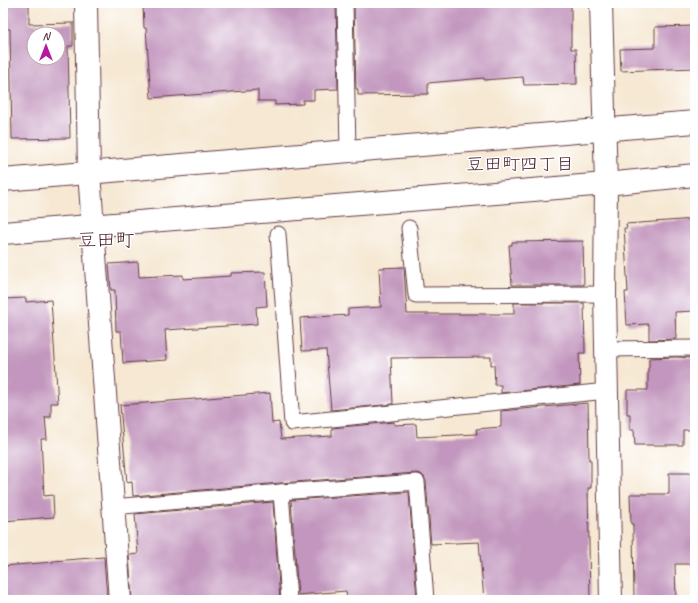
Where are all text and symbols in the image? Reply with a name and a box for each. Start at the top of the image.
north arrow [26,26,66,66]
text: N [43,29,52,43]
district label: 豆田町四丁目 [466,153,574,175]
district label: 豆田町 [77,228,135,252]

